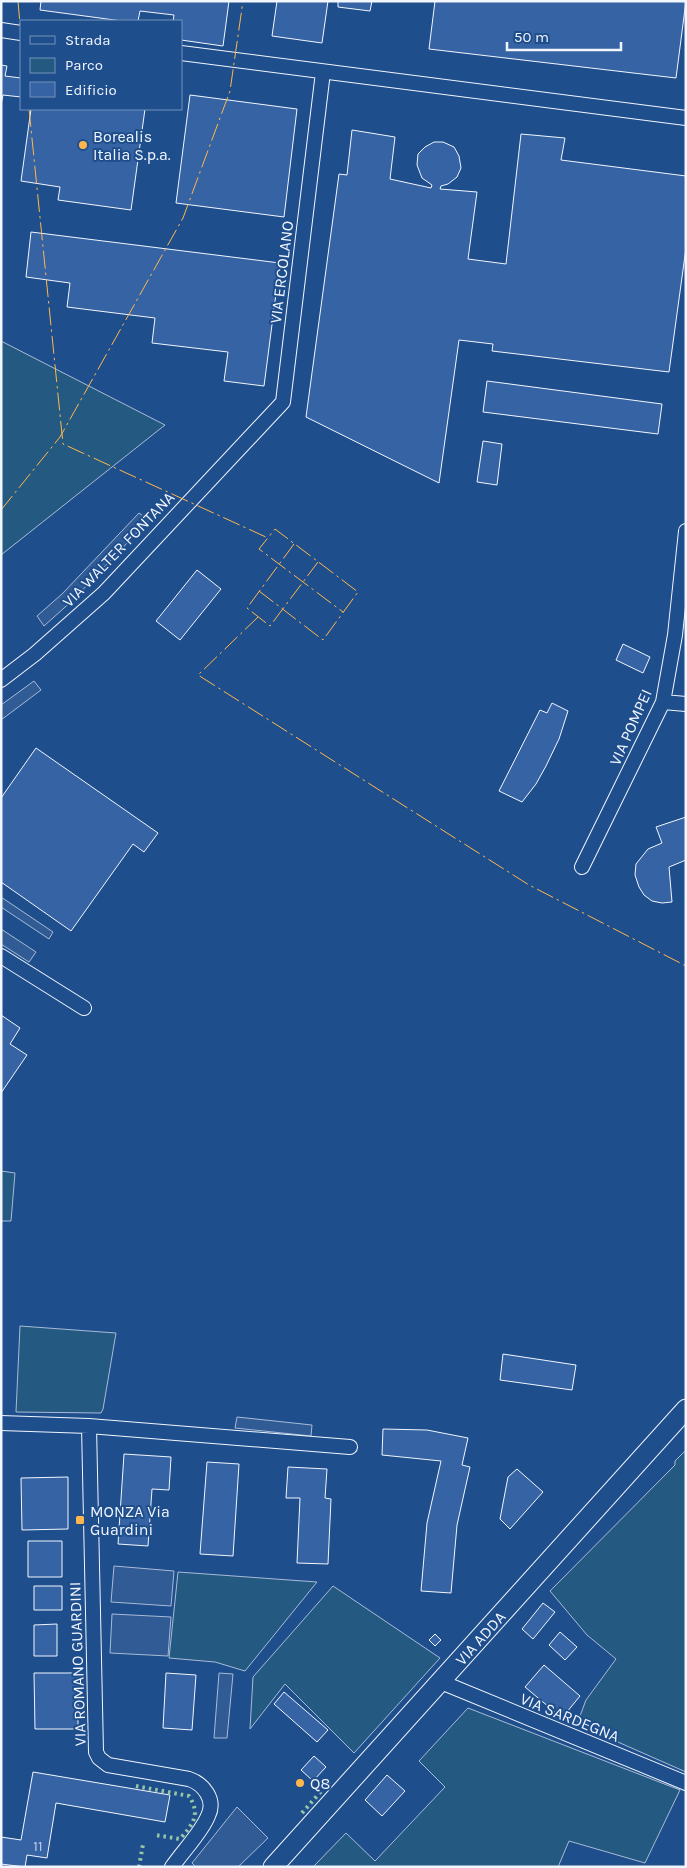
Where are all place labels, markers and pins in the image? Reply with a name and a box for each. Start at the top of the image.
place label: Borealis Italia S.p.a. [93,127,171,164]
marker: Borealis Italia S.p.a. [77,139,89,151]
place label: MONZA Via Guardini [90,1502,170,1539]
marker: MONZA Via Guardini [74,1514,86,1526]
place label: Q8 [310,1774,330,1793]
marker: Q8 [294,1777,306,1789]

